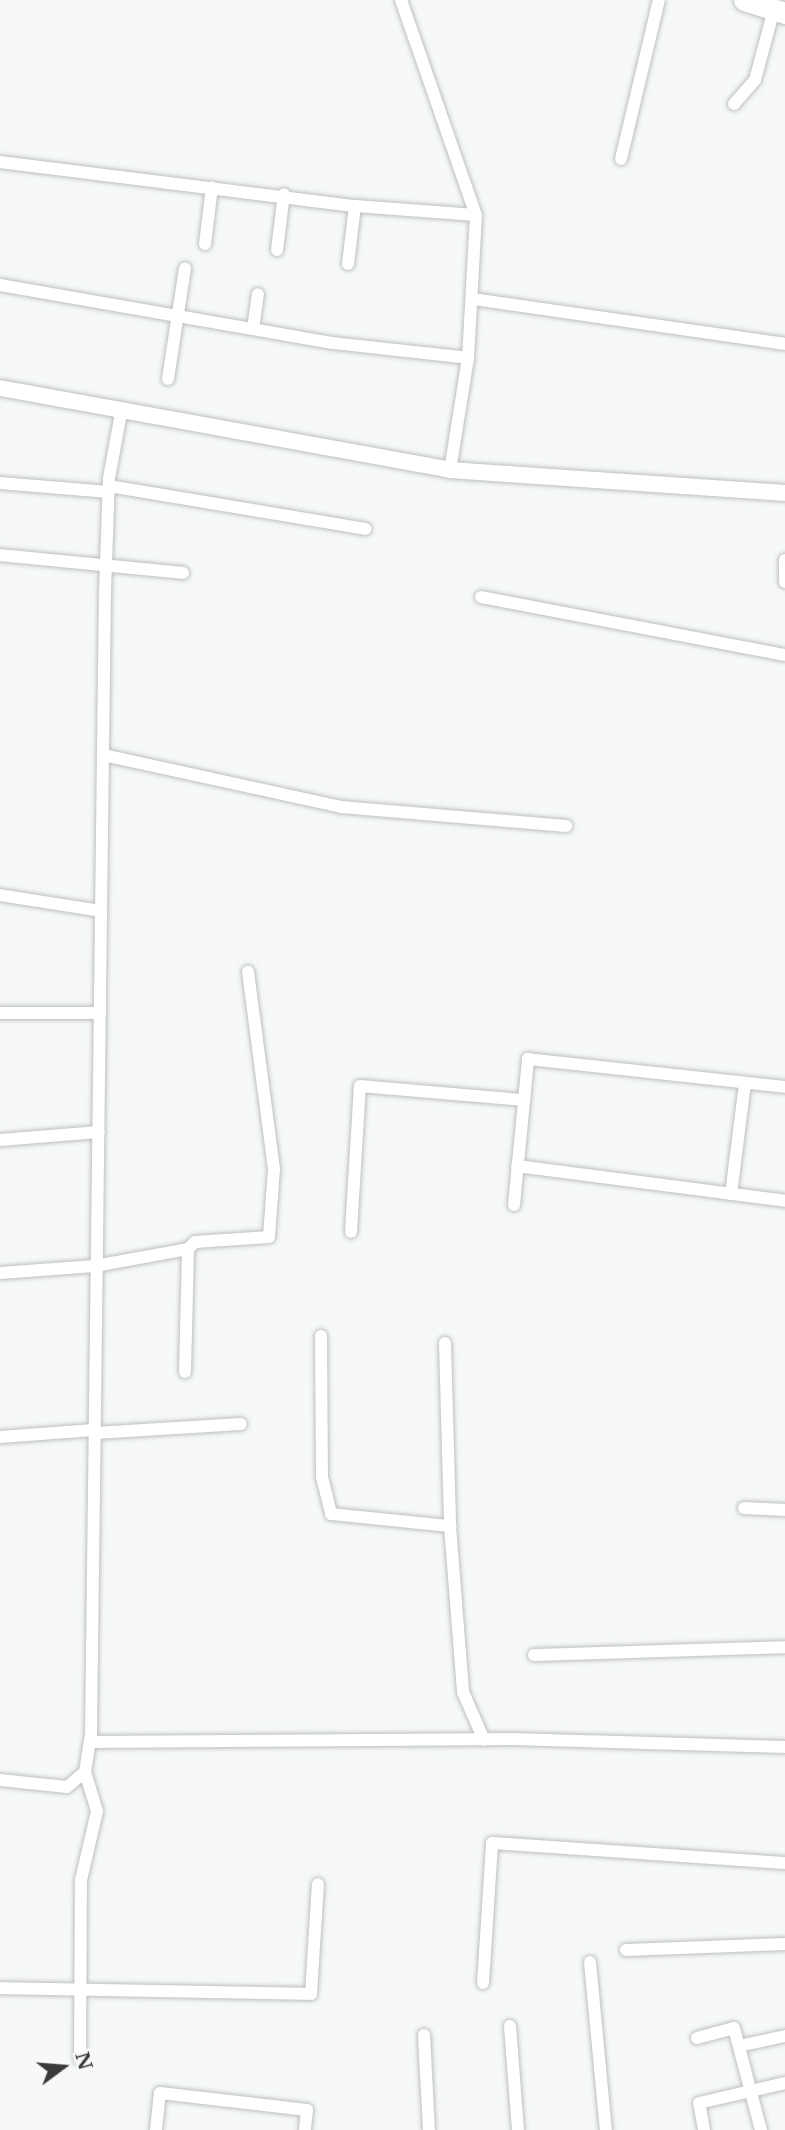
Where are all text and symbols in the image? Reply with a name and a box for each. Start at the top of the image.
north arrow [28,2032,98,2102]
text: N [70,2049,97,2073]

